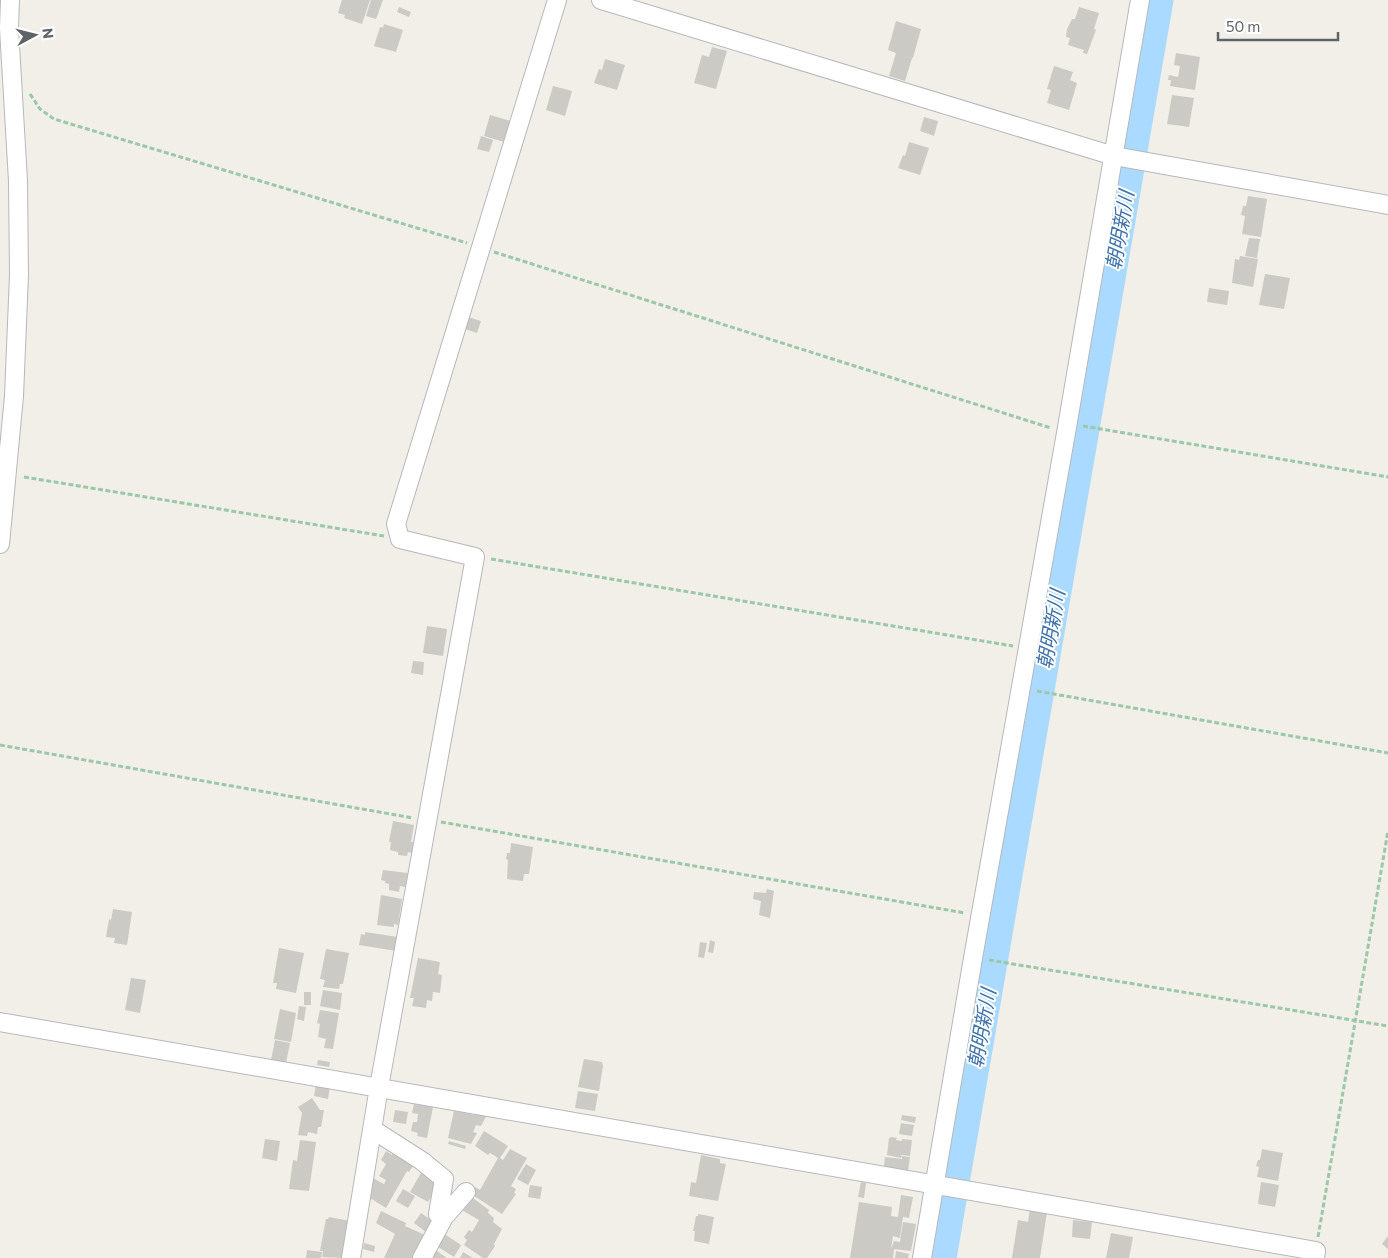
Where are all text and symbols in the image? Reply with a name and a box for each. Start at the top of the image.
north arrow [10,10,60,60]
scale bar [1218,10,1338,42]
text: 50 m [1226,17,1260,35]
text: N [39,27,57,40]
water label: 朝明新川 [1100,187,1138,271]
water label: 朝明新川 [1031,586,1069,670]
water label: 朝明新川 [962,985,1000,1069]

